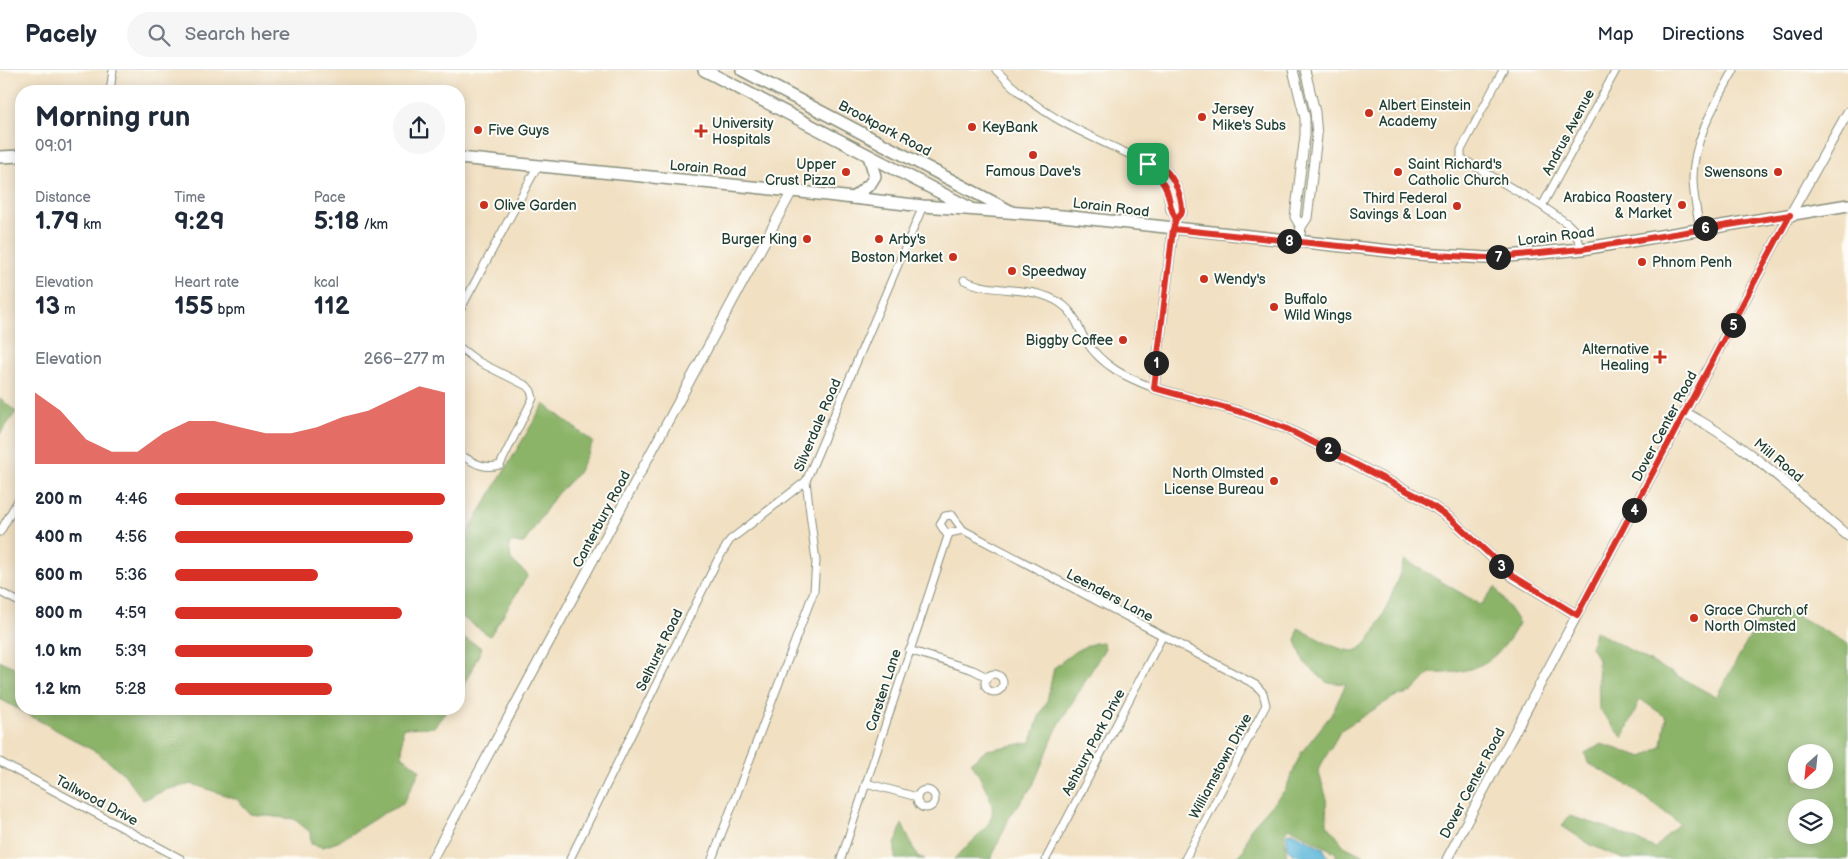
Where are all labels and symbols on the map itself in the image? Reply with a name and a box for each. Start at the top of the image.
street label: Andrus Avenue [1539,86,1598,178]
street label: Brookpark Road [835,97,934,160]
place label: Albert Einstein Academy [1379,97,1471,130]
place label: Jersey Mike's Subs [1212,101,1286,134]
marker: Albert Einstein Academy [1363,107,1375,119]
marker: Jersey Mike's Subs [1196,111,1208,123]
place label: University Hospitals [712,115,774,148]
place label: KeyBank [982,119,1038,136]
marker: KeyBank [966,121,978,133]
place label: Five Guys [488,122,549,139]
marker: Five Guys [472,124,484,136]
marker: University Hospitals [694,124,708,138]
pin [1127,143,1169,185]
marker: Famous Dave's [1027,149,1039,161]
place label: Upper Crust Pizza [765,156,837,189]
place label: Saint Richard's Catholic Church [1408,156,1509,189]
street label: Lorain Road [669,157,747,180]
place label: Famous Dave's [985,163,1081,180]
place label: Swensons [1704,164,1768,181]
marker: Upper Crust Pizza [840,166,852,178]
marker: Saint Richard's Catholic Church [1392,166,1404,178]
marker: Swensons [1772,166,1784,178]
place label: Arabica Roastery & Market [1563,189,1673,222]
place label: Third Federal Savings & Loan [1349,190,1447,223]
street label: Lorain Road [1072,194,1150,221]
place label: Olive Garden [494,197,577,214]
marker: Olive Garden [478,199,490,211]
marker: Arabica Roastery & Market [1676,199,1688,211]
marker: Third Federal Savings & Loan [1451,200,1463,212]
pin: 6 [1692,216,1718,240]
street label: Lorain Road [1517,223,1595,250]
pin: 8 [1276,228,1302,254]
place label: Burger King [721,231,797,248]
place label: Arby's [889,231,926,248]
marker: Burger King [801,233,813,245]
marker: Arby's [873,233,885,245]
pin: 7 [1486,244,1510,270]
place label: Boston Market [851,249,944,266]
marker: Boston Market [947,251,959,263]
place label: Phnom Penh [1652,254,1732,271]
marker: Phnom Penh [1636,256,1648,268]
place label: Speedway [1022,263,1087,280]
marker: Speedway [1006,265,1018,277]
place label: Wendy's [1214,271,1266,288]
marker: Wendy's [1198,273,1210,285]
place label: Buffalo Wild Wings [1284,291,1352,324]
marker: Buffalo Wild Wings [1268,301,1280,313]
pin: 5 [1720,312,1746,338]
place label: Biggby Coffee [1026,332,1113,349]
marker: Biggby Coffee [1117,334,1129,346]
place label: Alternative Healing [1582,341,1649,374]
pin: 1 [1144,350,1168,376]
marker: Alternative Healing [1653,350,1667,364]
street label: Dover Center Road [1628,368,1701,484]
street label: Silverdale Road [790,376,845,474]
street label: Mill Road [1751,435,1807,486]
pin: 2 [1316,436,1340,462]
place label: North Olmsted License Bureau [1164,465,1264,498]
street label: Canterbury Road [569,468,634,571]
marker: North Olmsted License Bureau [1268,475,1280,487]
pin: 4 [1622,498,1646,522]
pin: 3 [1488,554,1514,578]
street label: Leenders Lane [1063,565,1156,625]
place label: Grace Church of North Olmsted [1704,602,1809,635]
street label: Selhurst Road [632,606,687,694]
marker: Grace Church of North Olmsted [1688,612,1700,624]
street label: Carsten Lane [862,647,905,733]
street label: Ashbury Park Drive [1058,686,1129,798]
street label: Williamstown Drive [1185,711,1255,822]
street label: Dover Center Road [1436,725,1509,841]
north arrow [1788,744,1832,789]
street label: Tallwood Drive [53,772,141,829]

